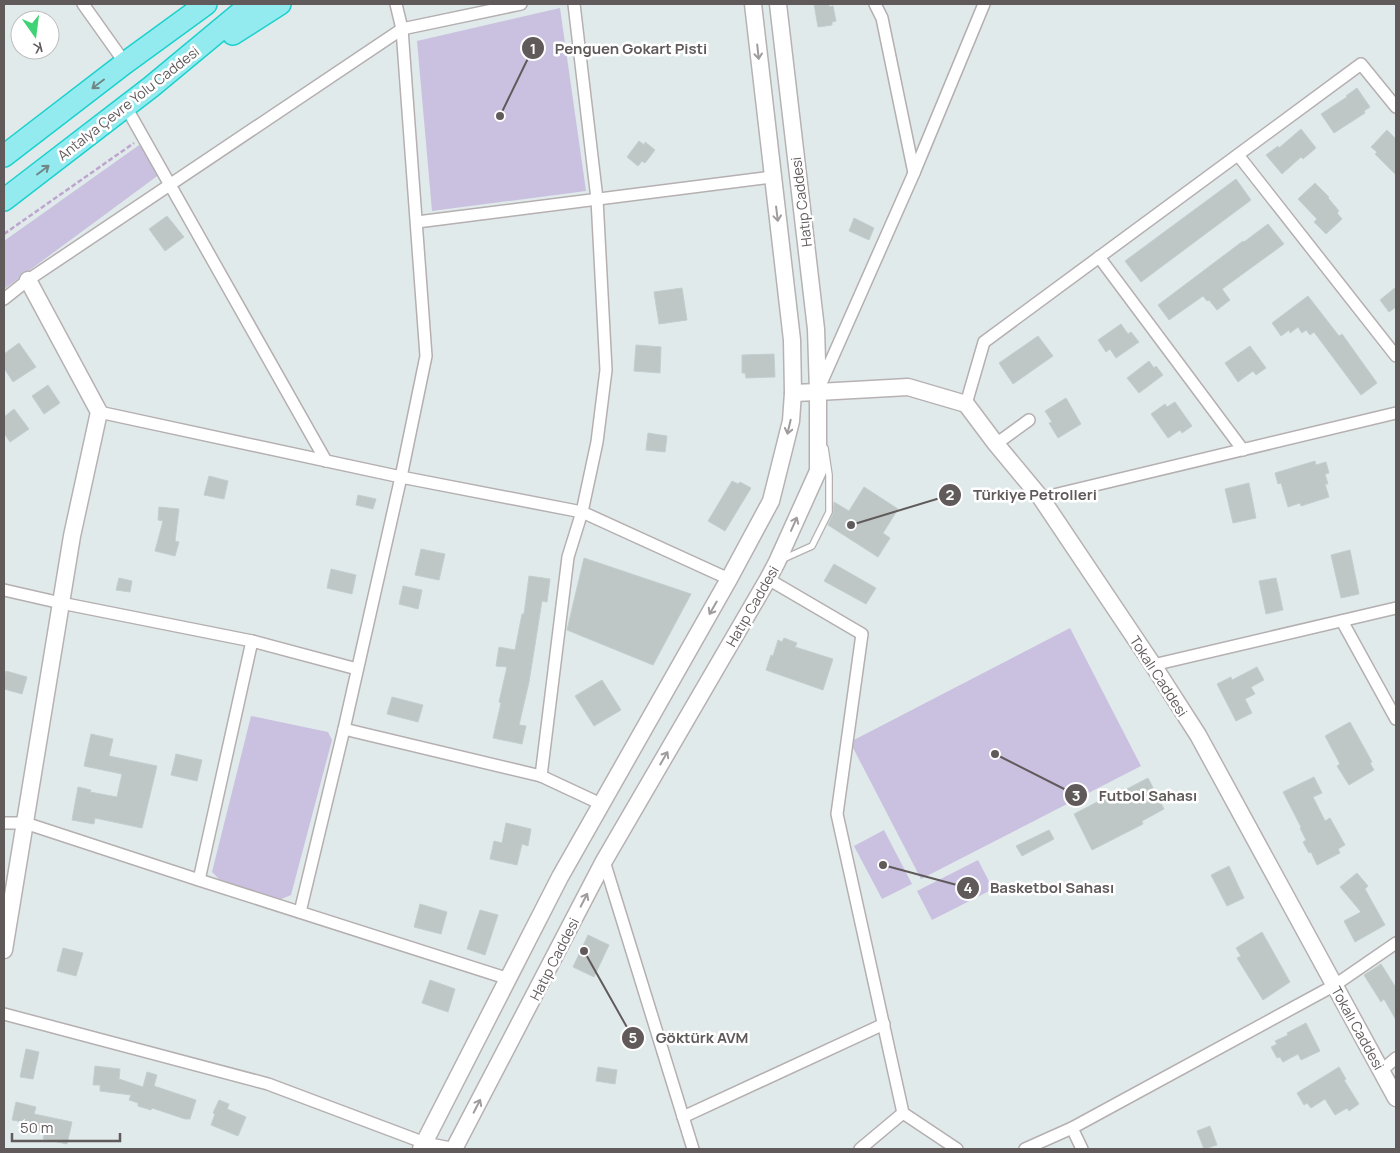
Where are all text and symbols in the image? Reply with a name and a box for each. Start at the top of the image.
north arrow [10,10,60,60]
callout: Penguen Gokart Pisti [520,33,718,63]
text: K [31,38,45,59]
text: 1 [530,38,536,59]
text: Penguen Gokart Pisti [555,38,707,59]
street label: Antalya Çevre Yolu Caddesi [53,42,203,164]
one-way arrow [753,44,763,60]
one-way arrow [91,79,105,89]
street label: Hatıp Caddesi [786,156,816,248]
one-way arrow [36,165,49,176]
one-way arrow [772,205,782,221]
one-way arrow [784,419,793,435]
callout: Türkiye Petrolleri [938,480,1106,510]
text: 2 [946,484,955,505]
text: Türkiye Petrolleri [973,484,1097,505]
one-way arrow [789,517,799,532]
street label: Hatıp Caddesi [721,562,783,650]
one-way arrow [707,600,717,614]
street label: Tokalı Caddesi [1126,632,1192,720]
one-way arrow [659,752,669,766]
callout: Futbol Sahası [1064,780,1207,810]
text: 3 [1072,785,1080,806]
text: Futbol Sahası [1099,785,1197,806]
callout: Basketbol Sahası [955,873,1124,903]
text: 4 [963,877,973,898]
text: Basketbol Sahası [990,877,1114,898]
one-way arrow [580,893,589,908]
street label: Hatıp Caddesi [525,914,583,1004]
street label: Tokalı Caddesi [1327,983,1389,1073]
callout: Göktürk AVM [621,1023,758,1053]
text: 5 [629,1027,638,1048]
text: Göktürk AVM [656,1027,748,1048]
one-way arrow [473,1099,482,1114]
scale bar [12,1110,120,1142]
text: 50 m [20,1117,54,1138]

